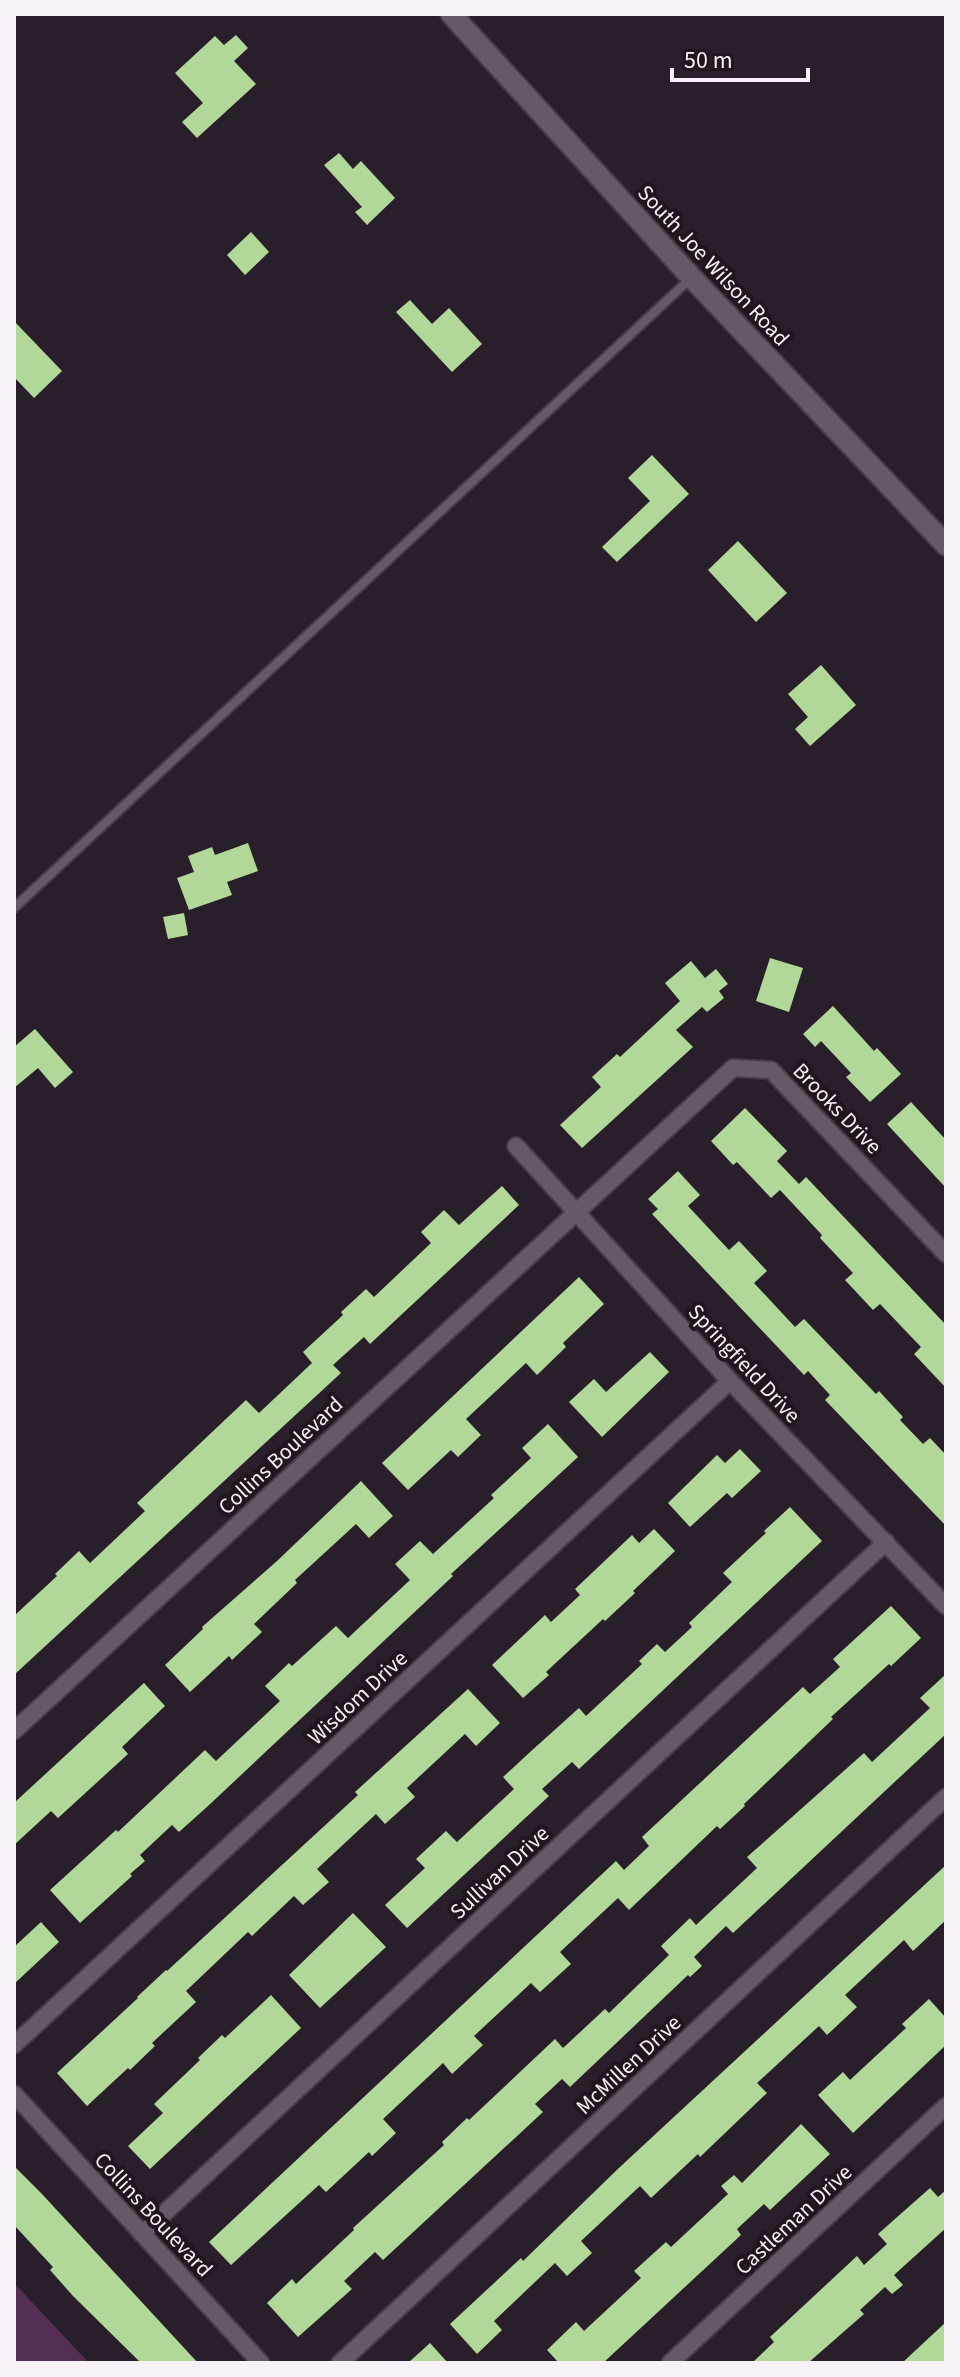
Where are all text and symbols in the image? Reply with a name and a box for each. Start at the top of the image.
scale bar [672,32,808,82]
text: 50 m [684,43,733,78]
street label: South Joe Wilson Road [630,178,797,354]
street label: Brooks Drive [785,1056,889,1162]
street label: Springfield Drive [680,1297,808,1431]
street label: Collins Boulevard [211,1389,350,1522]
street label: Wisdom Drive [301,1643,415,1753]
street label: Sullivan Drive [443,1818,557,1927]
street label: McMillen Drive [569,2007,689,2122]
street label: Collins Boulevard [87,2145,220,2284]
street label: Castleman Drive [728,2157,859,2283]

